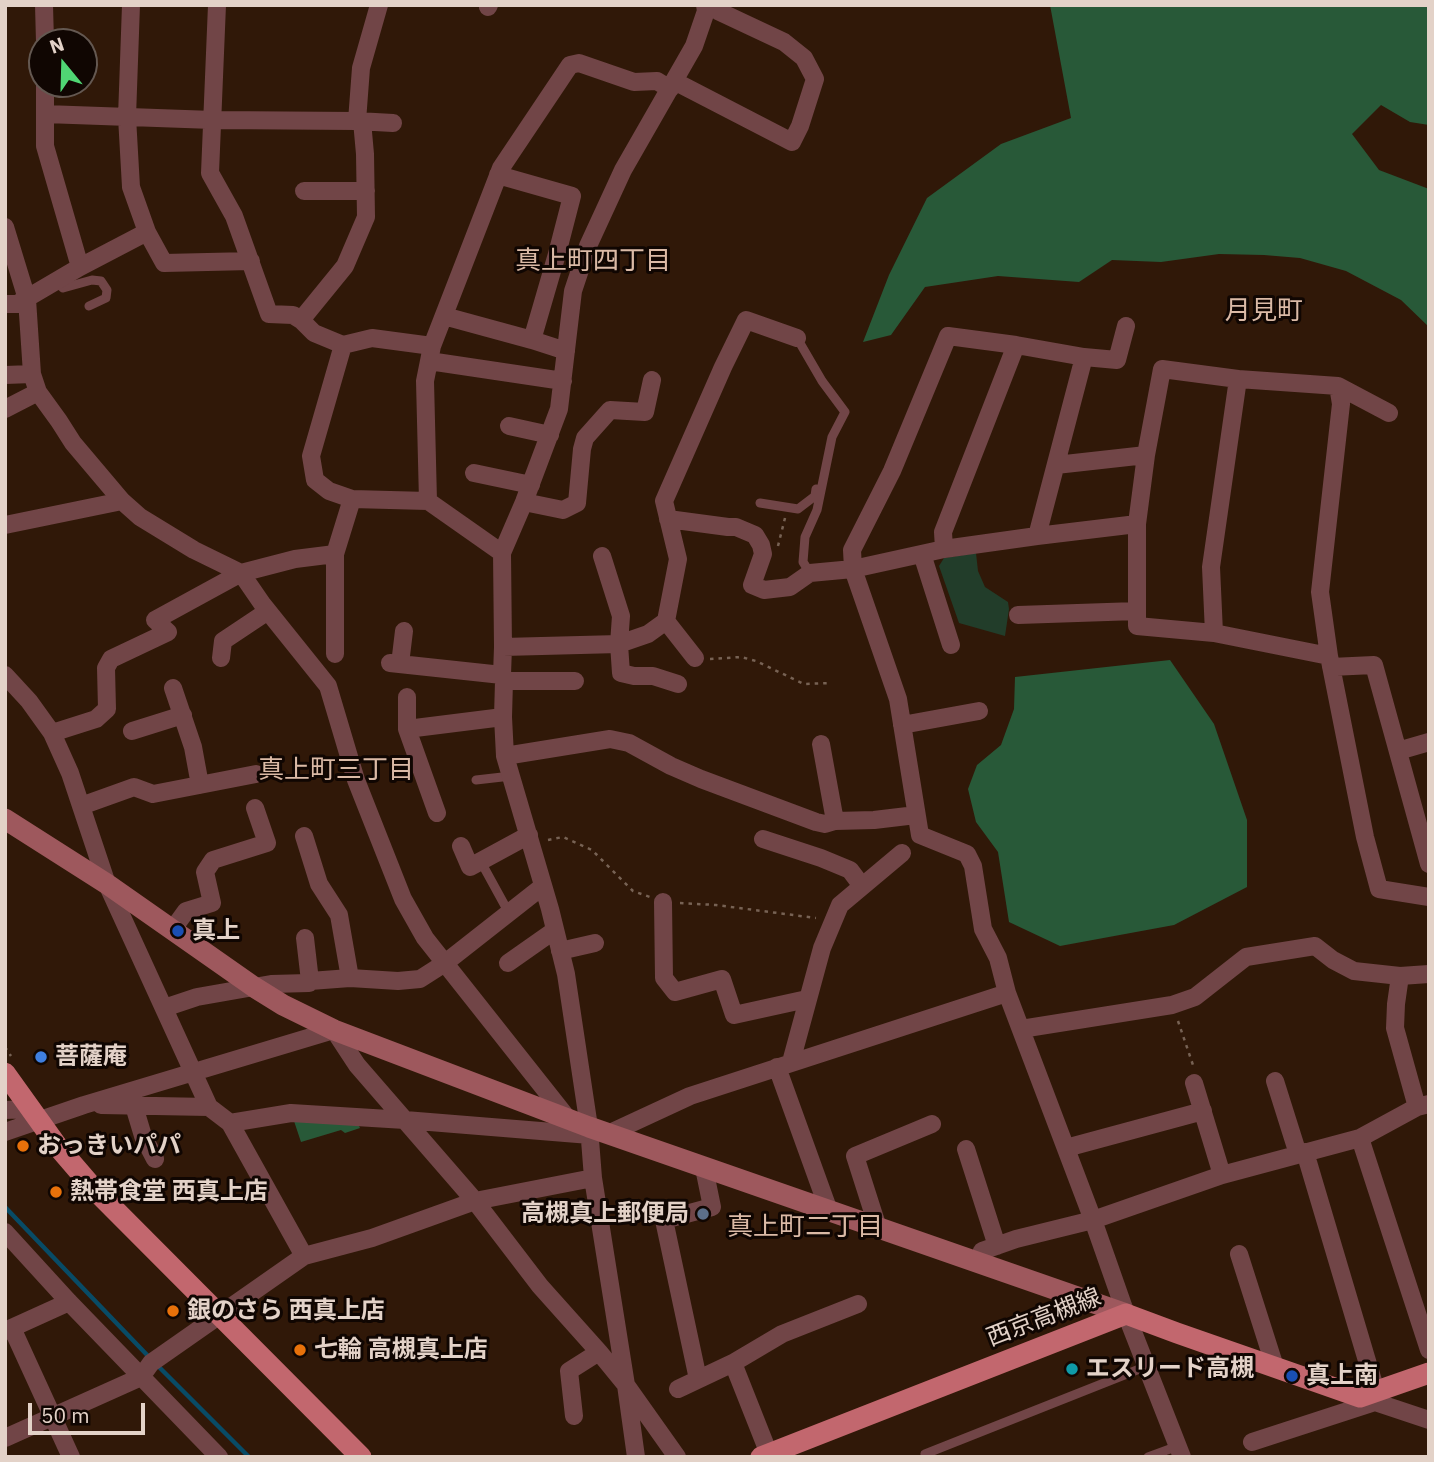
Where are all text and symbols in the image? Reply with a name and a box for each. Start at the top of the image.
north arrow [28,28,98,98]
text: N [46,31,67,59]
district label: 真上町四丁目 [515,245,671,277]
district label: 月見町 [1225,295,1303,327]
district label: 真上町三丁目 [258,754,414,786]
place label: 真上 [192,917,240,945]
marker: 真上 [170,923,186,939]
place label: 菩薩庵 [55,1043,127,1071]
marker: 菩薩庵 [33,1049,49,1065]
place label: おっきいパパ [37,1132,181,1160]
marker: おっきいパパ [15,1138,31,1154]
place label: 熱帯食堂 西真上店 [70,1178,268,1206]
marker: 熱帯食堂 西真上店 [48,1184,64,1200]
place label: 高槻真上郵便局 [521,1200,689,1228]
marker: 高槻真上郵便局 [695,1206,711,1222]
district label: 真上町二丁目 [727,1211,883,1243]
street label: 西京高槻線 [983,1283,1105,1353]
place label: 銀のさら 西真上店 [187,1297,385,1325]
marker: 銀のさら 西真上店 [165,1303,181,1319]
place label: 七輪 高槻真上店 [314,1336,488,1364]
marker: 七輪 高槻真上店 [292,1342,308,1358]
place label: エスリード高槻 [1086,1355,1254,1383]
marker: エスリード高槻 [1064,1361,1080,1377]
place label: 真上南 [1306,1362,1378,1390]
marker: 真上南 [1284,1368,1300,1384]
scale bar [32,1388,149,1432]
text: 50 m [41,1401,90,1429]

